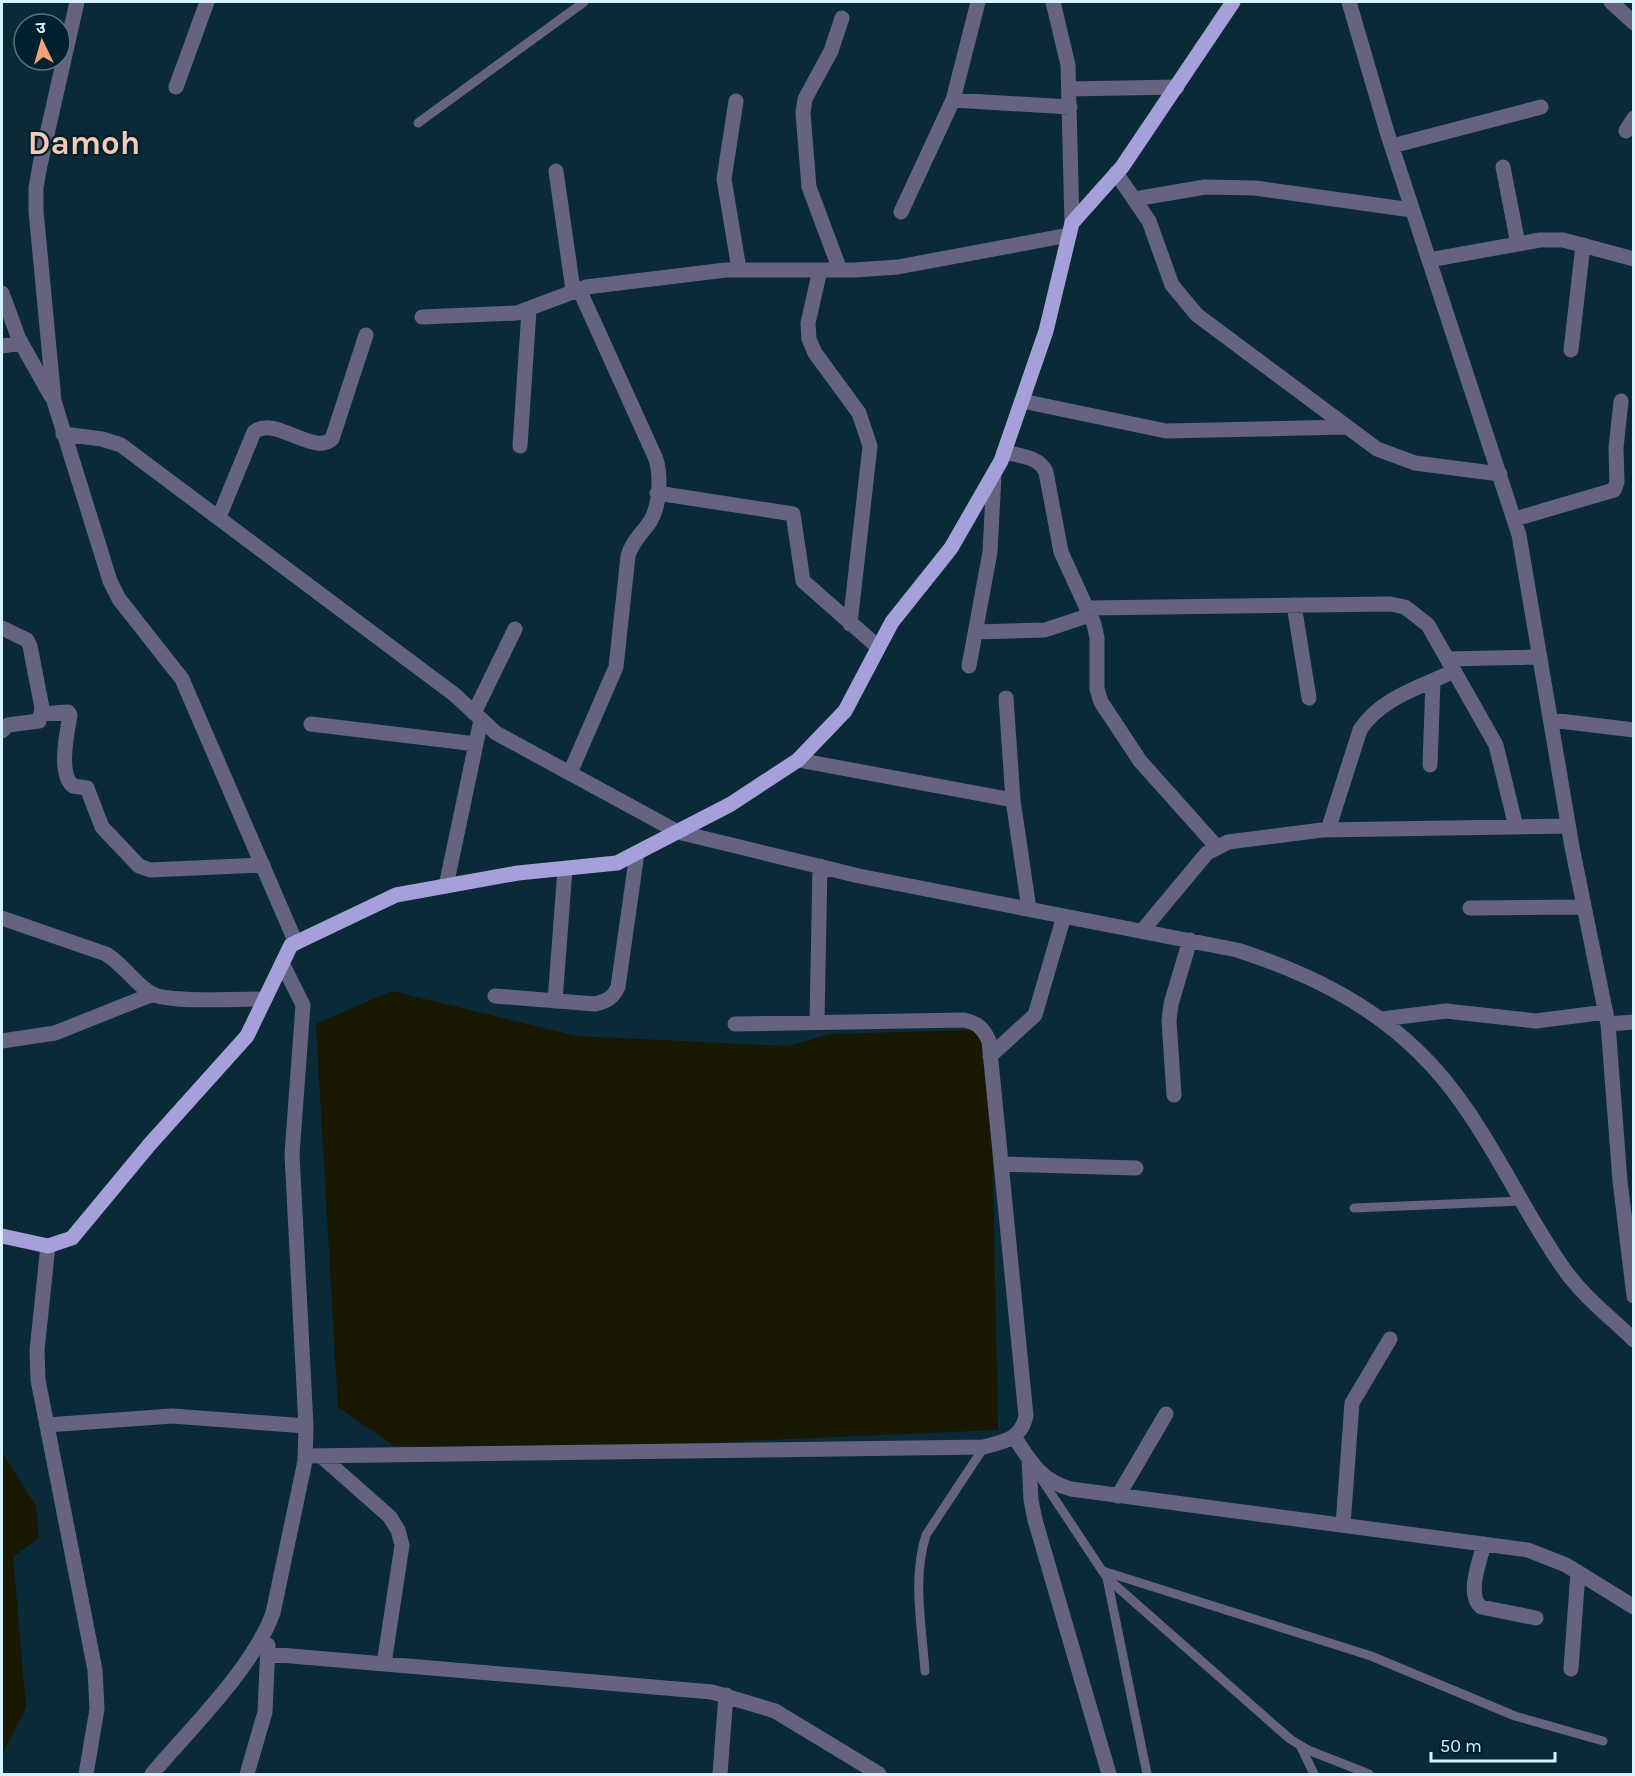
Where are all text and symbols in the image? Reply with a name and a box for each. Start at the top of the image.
north arrow [12,12,72,72]
text: उ [35,18,47,37]
district label: Damoh [28,124,140,162]
scale bar [1431,1725,1556,1763]
text: 50 m [1440,1735,1482,1757]

